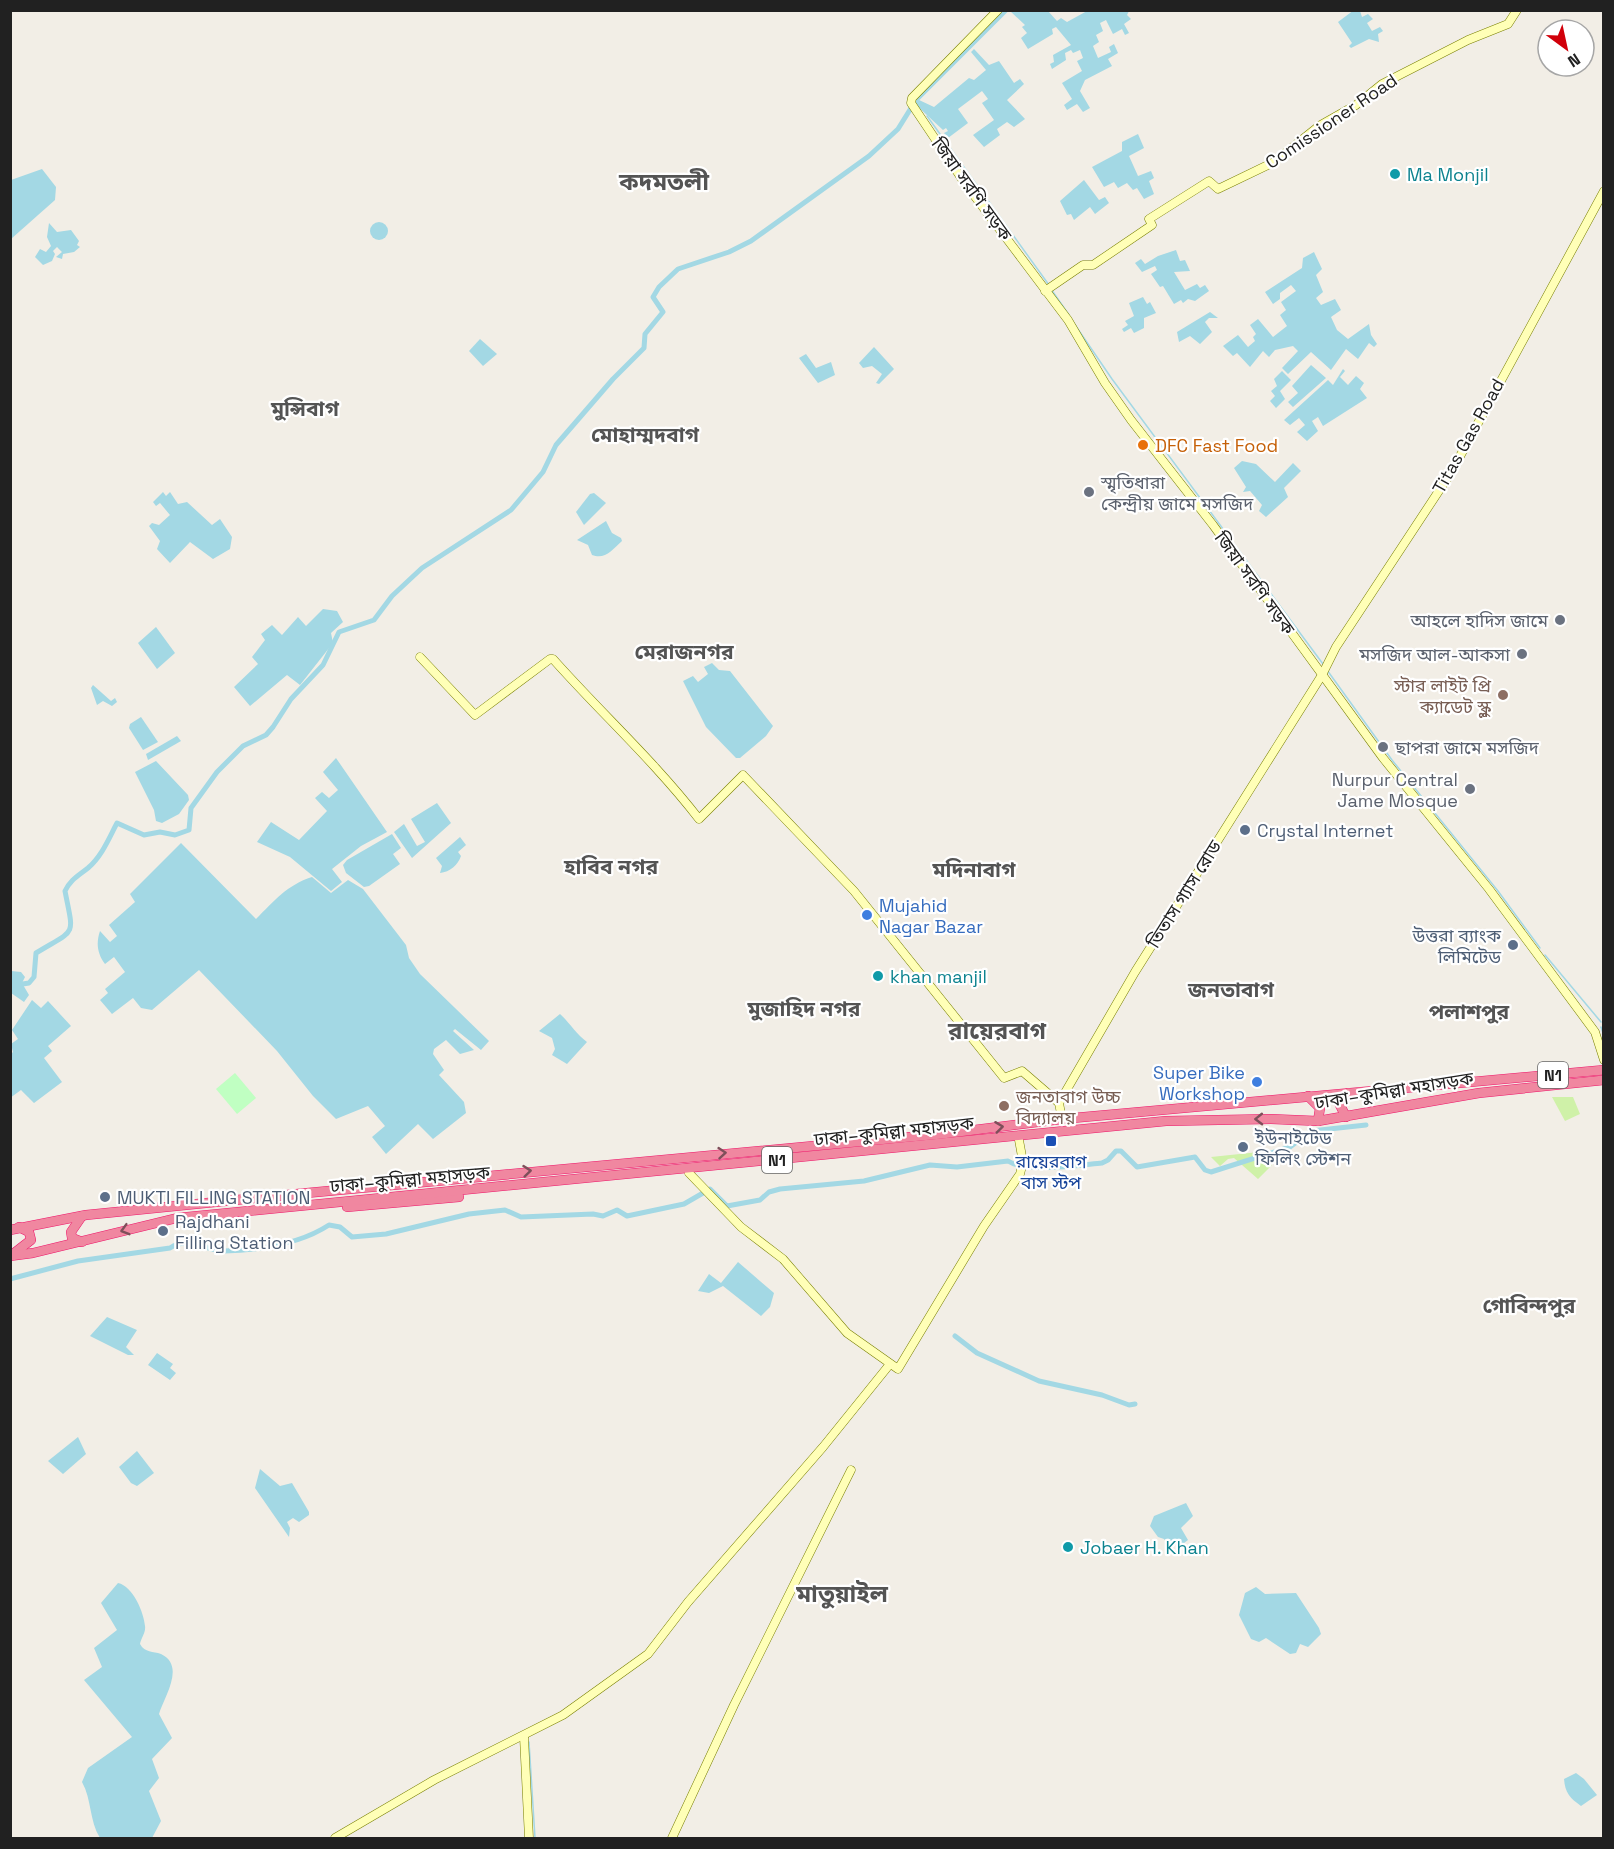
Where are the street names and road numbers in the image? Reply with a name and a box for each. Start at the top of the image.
street label: Comissioner Road [1261,68,1401,174]
street label: জিয়া সরণি সড়ক [926,132,1017,246]
street label: Titas Gas Road [1427,374,1509,498]
street label: জিয়া সরণি সড়ক [1209,526,1300,640]
street label: তিতাস গ্যাস রোড [1141,836,1226,953]
road number: N1 [1538,1062,1568,1088]
street label: ঢাকা–কুমিল্লা মহাসড়ক [1312,1066,1476,1114]
street label: ঢাকা–কুমিল্লা মহাসড়ক [812,1111,976,1151]
road number: N1 [762,1147,792,1173]
street label: ঢাকা–কুমিল্লা মহাসড়ক [328,1161,491,1198]

